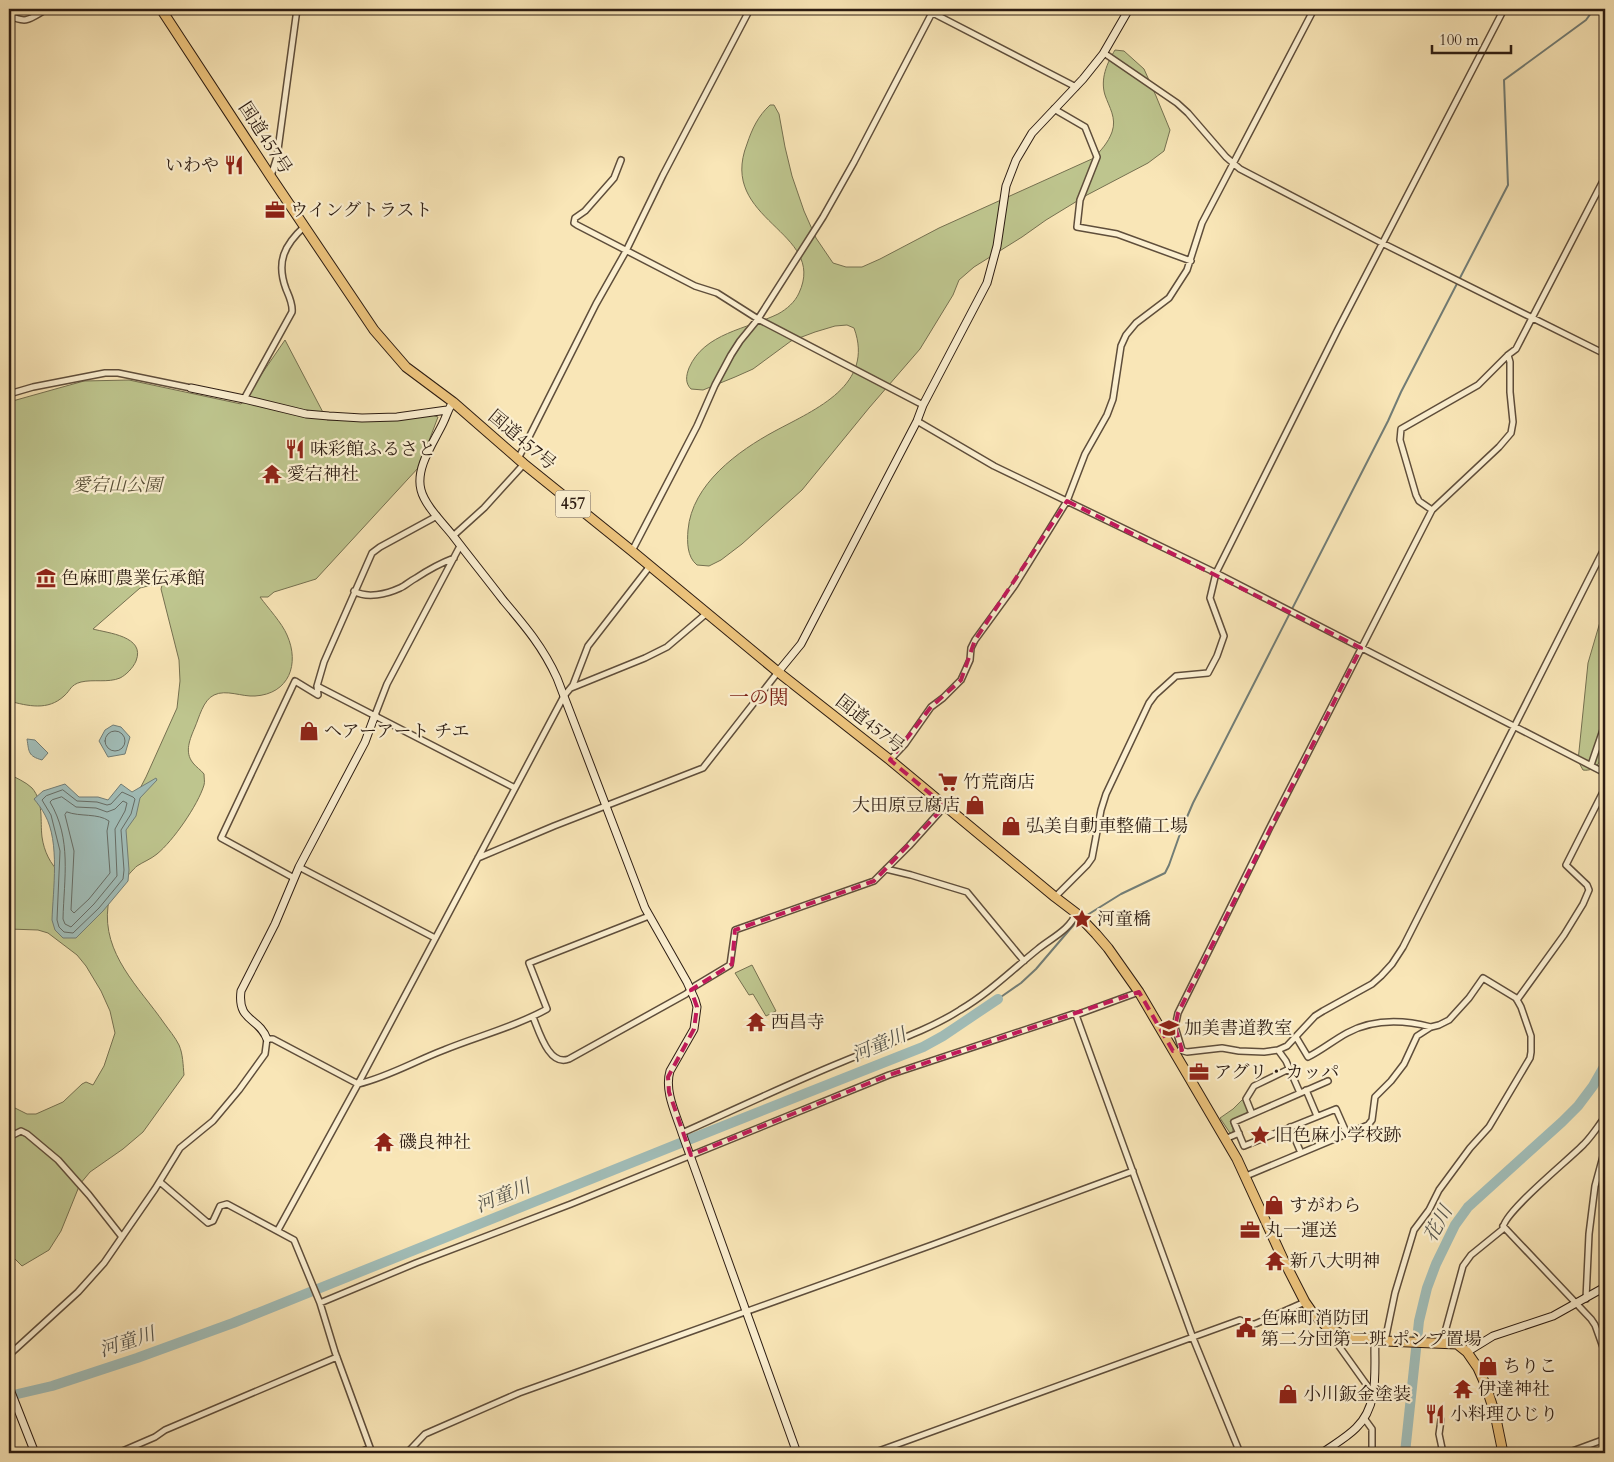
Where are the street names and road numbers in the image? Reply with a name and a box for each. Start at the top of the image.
street label: 国道457号 [232,97,298,179]
street label: 国道457号 [483,404,561,476]
road number: 457 [556,490,590,518]
street label: 国道457号 [830,689,910,759]

